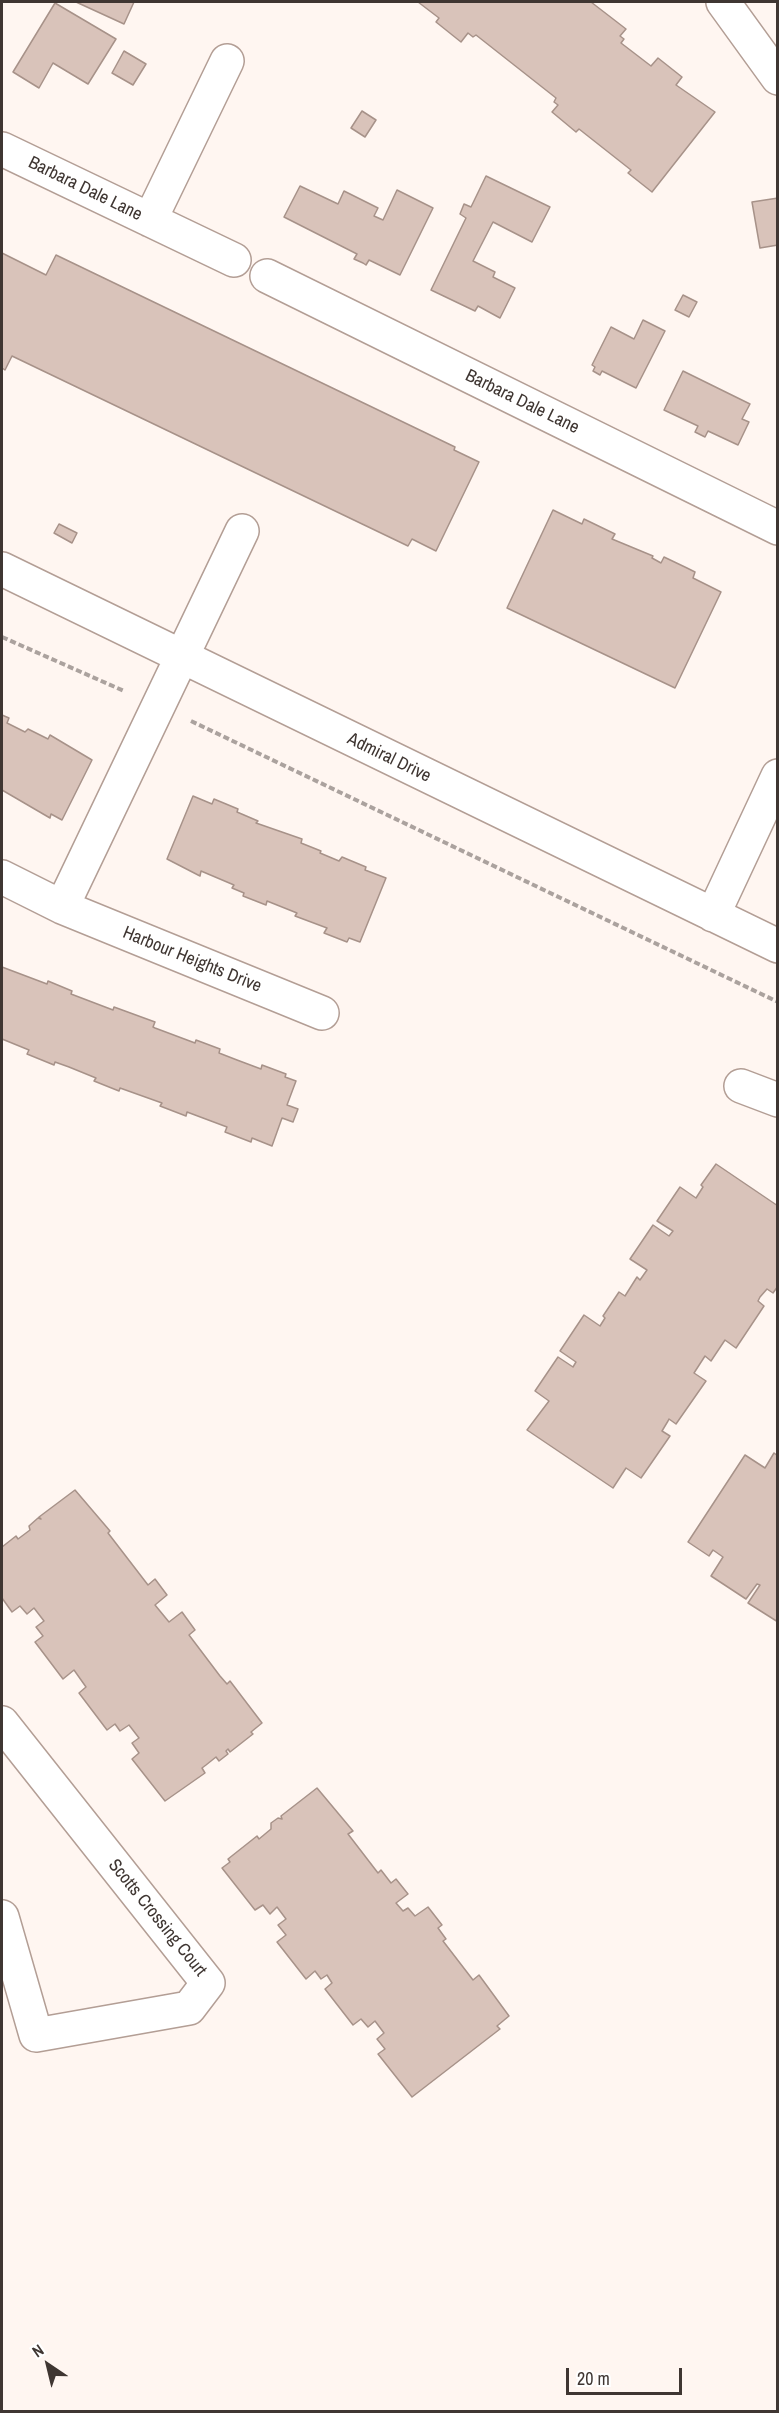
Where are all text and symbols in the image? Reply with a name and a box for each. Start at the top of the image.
street label: Barbara Dale Lane [25,152,145,226]
street label: Barbara Dale Lane [462,365,582,439]
street label: Admiral Drive [344,729,434,787]
street label: Harbour Heights Drive [120,922,264,998]
street label: Scotts Crossing Court [103,1855,211,1981]
north arrow [18,2335,78,2395]
text: N [27,2339,48,2362]
scale bar [569,2356,684,2394]
text: 20 m [577,2366,610,2391]

